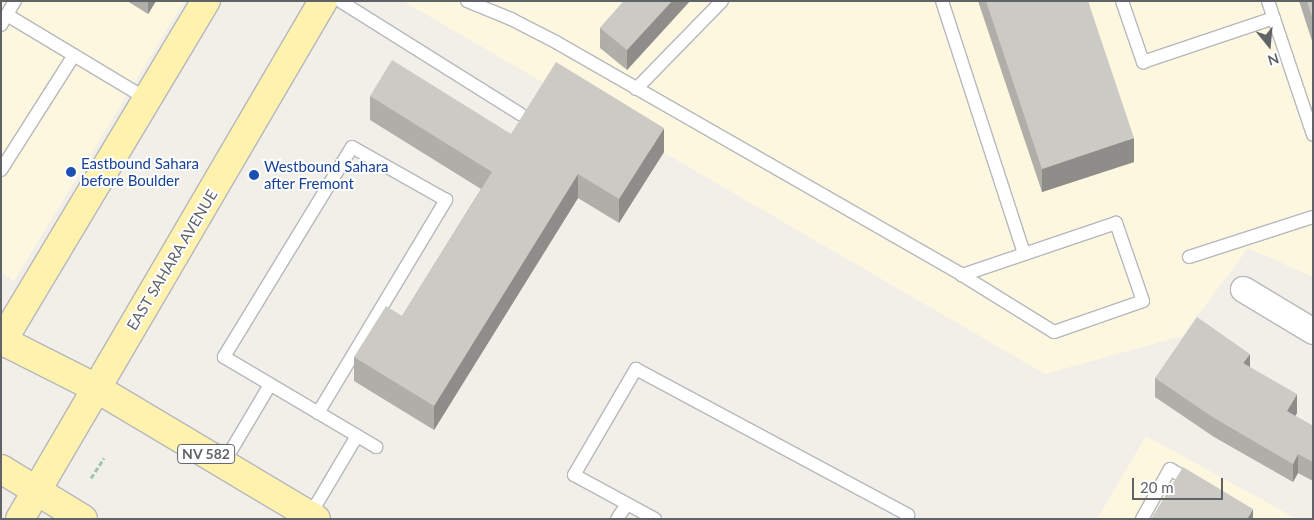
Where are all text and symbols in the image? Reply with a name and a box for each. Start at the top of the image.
north arrow [1244,20,1294,70]
text: N [1266,50,1281,70]
place label: Eastbound Sahara before Boulder [81,154,199,189]
place label: Westbound Sahara after Fremont [264,157,388,192]
marker: Eastbound Sahara before Boulder [65,166,77,178]
marker: Westbound Sahara after Fremont [248,169,260,181]
street label: EAST SAHARA AVENUE [123,186,221,334]
road number: NV 582 [176,442,236,466]
scale bar [1134,468,1225,500]
text: 20 m [1140,478,1174,496]

